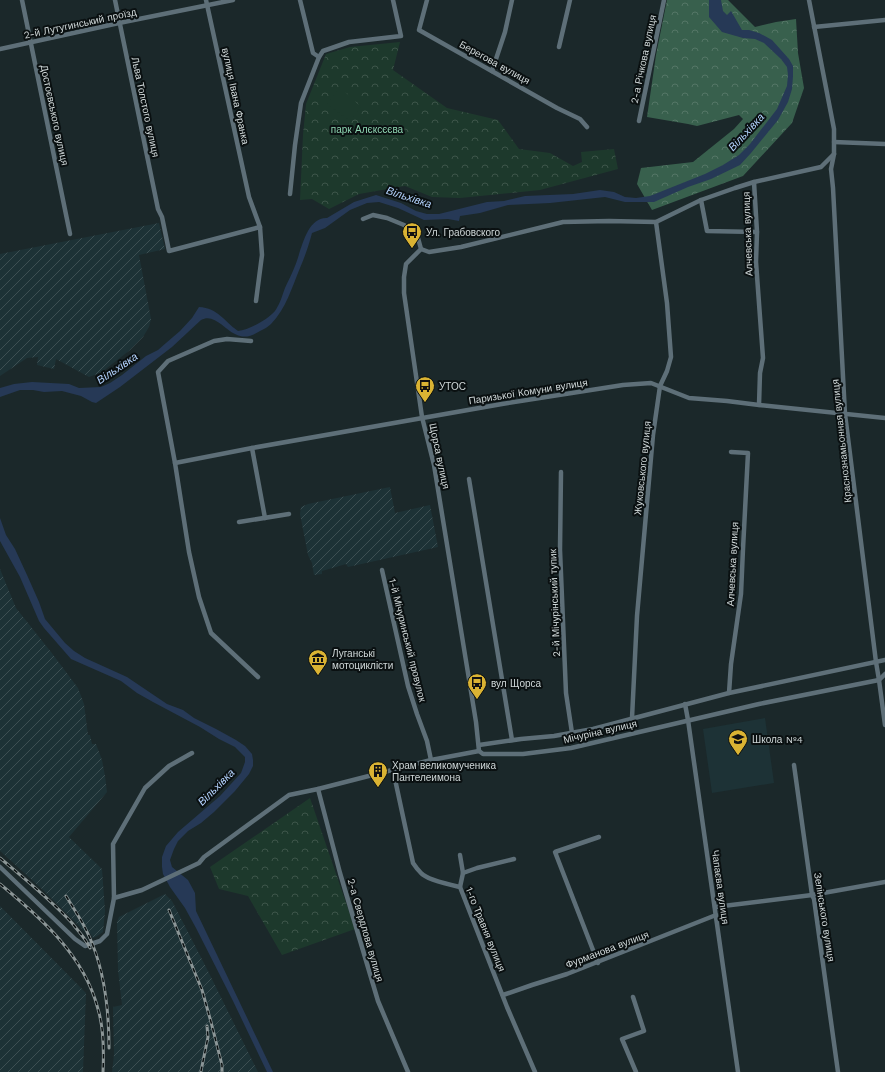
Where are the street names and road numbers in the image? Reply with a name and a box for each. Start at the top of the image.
street label: 2-й Лутугинський проїзд [23,6,137,41]
street label: 2-а Річкова вулиця [629,14,658,104]
street label: Берегова вулиця [458,39,532,86]
street label: вулиця Івана Франка [220,47,251,146]
street label: Льва Толстого вулиця [129,56,162,158]
street label: Достоєвського вулиця [38,64,71,167]
street label: Алчевська вулиця [741,192,754,276]
street label: Паризької Комуни вулиця [468,377,588,406]
street label: Краснознамьонная вулиця [830,379,853,503]
street label: Жуковського вулиця [632,421,653,516]
street label: Щорса вулиця [427,422,452,490]
street label: Алчевська вулиця [725,522,740,606]
street label: 2-й Мічурінський тупик [547,548,562,657]
street label: 1-й Мічуринський провулок [387,577,428,704]
street label: Мічуріна вулиця [562,718,638,745]
street label: Чапаєва вулиця [710,849,731,925]
street label: Зелінського вулиця [812,872,837,962]
street label: 2-а Свердлова вулиця [345,877,386,983]
street label: 1-го Травня вулиця [464,885,508,973]
street label: Фурманова вулиця [564,929,650,970]

